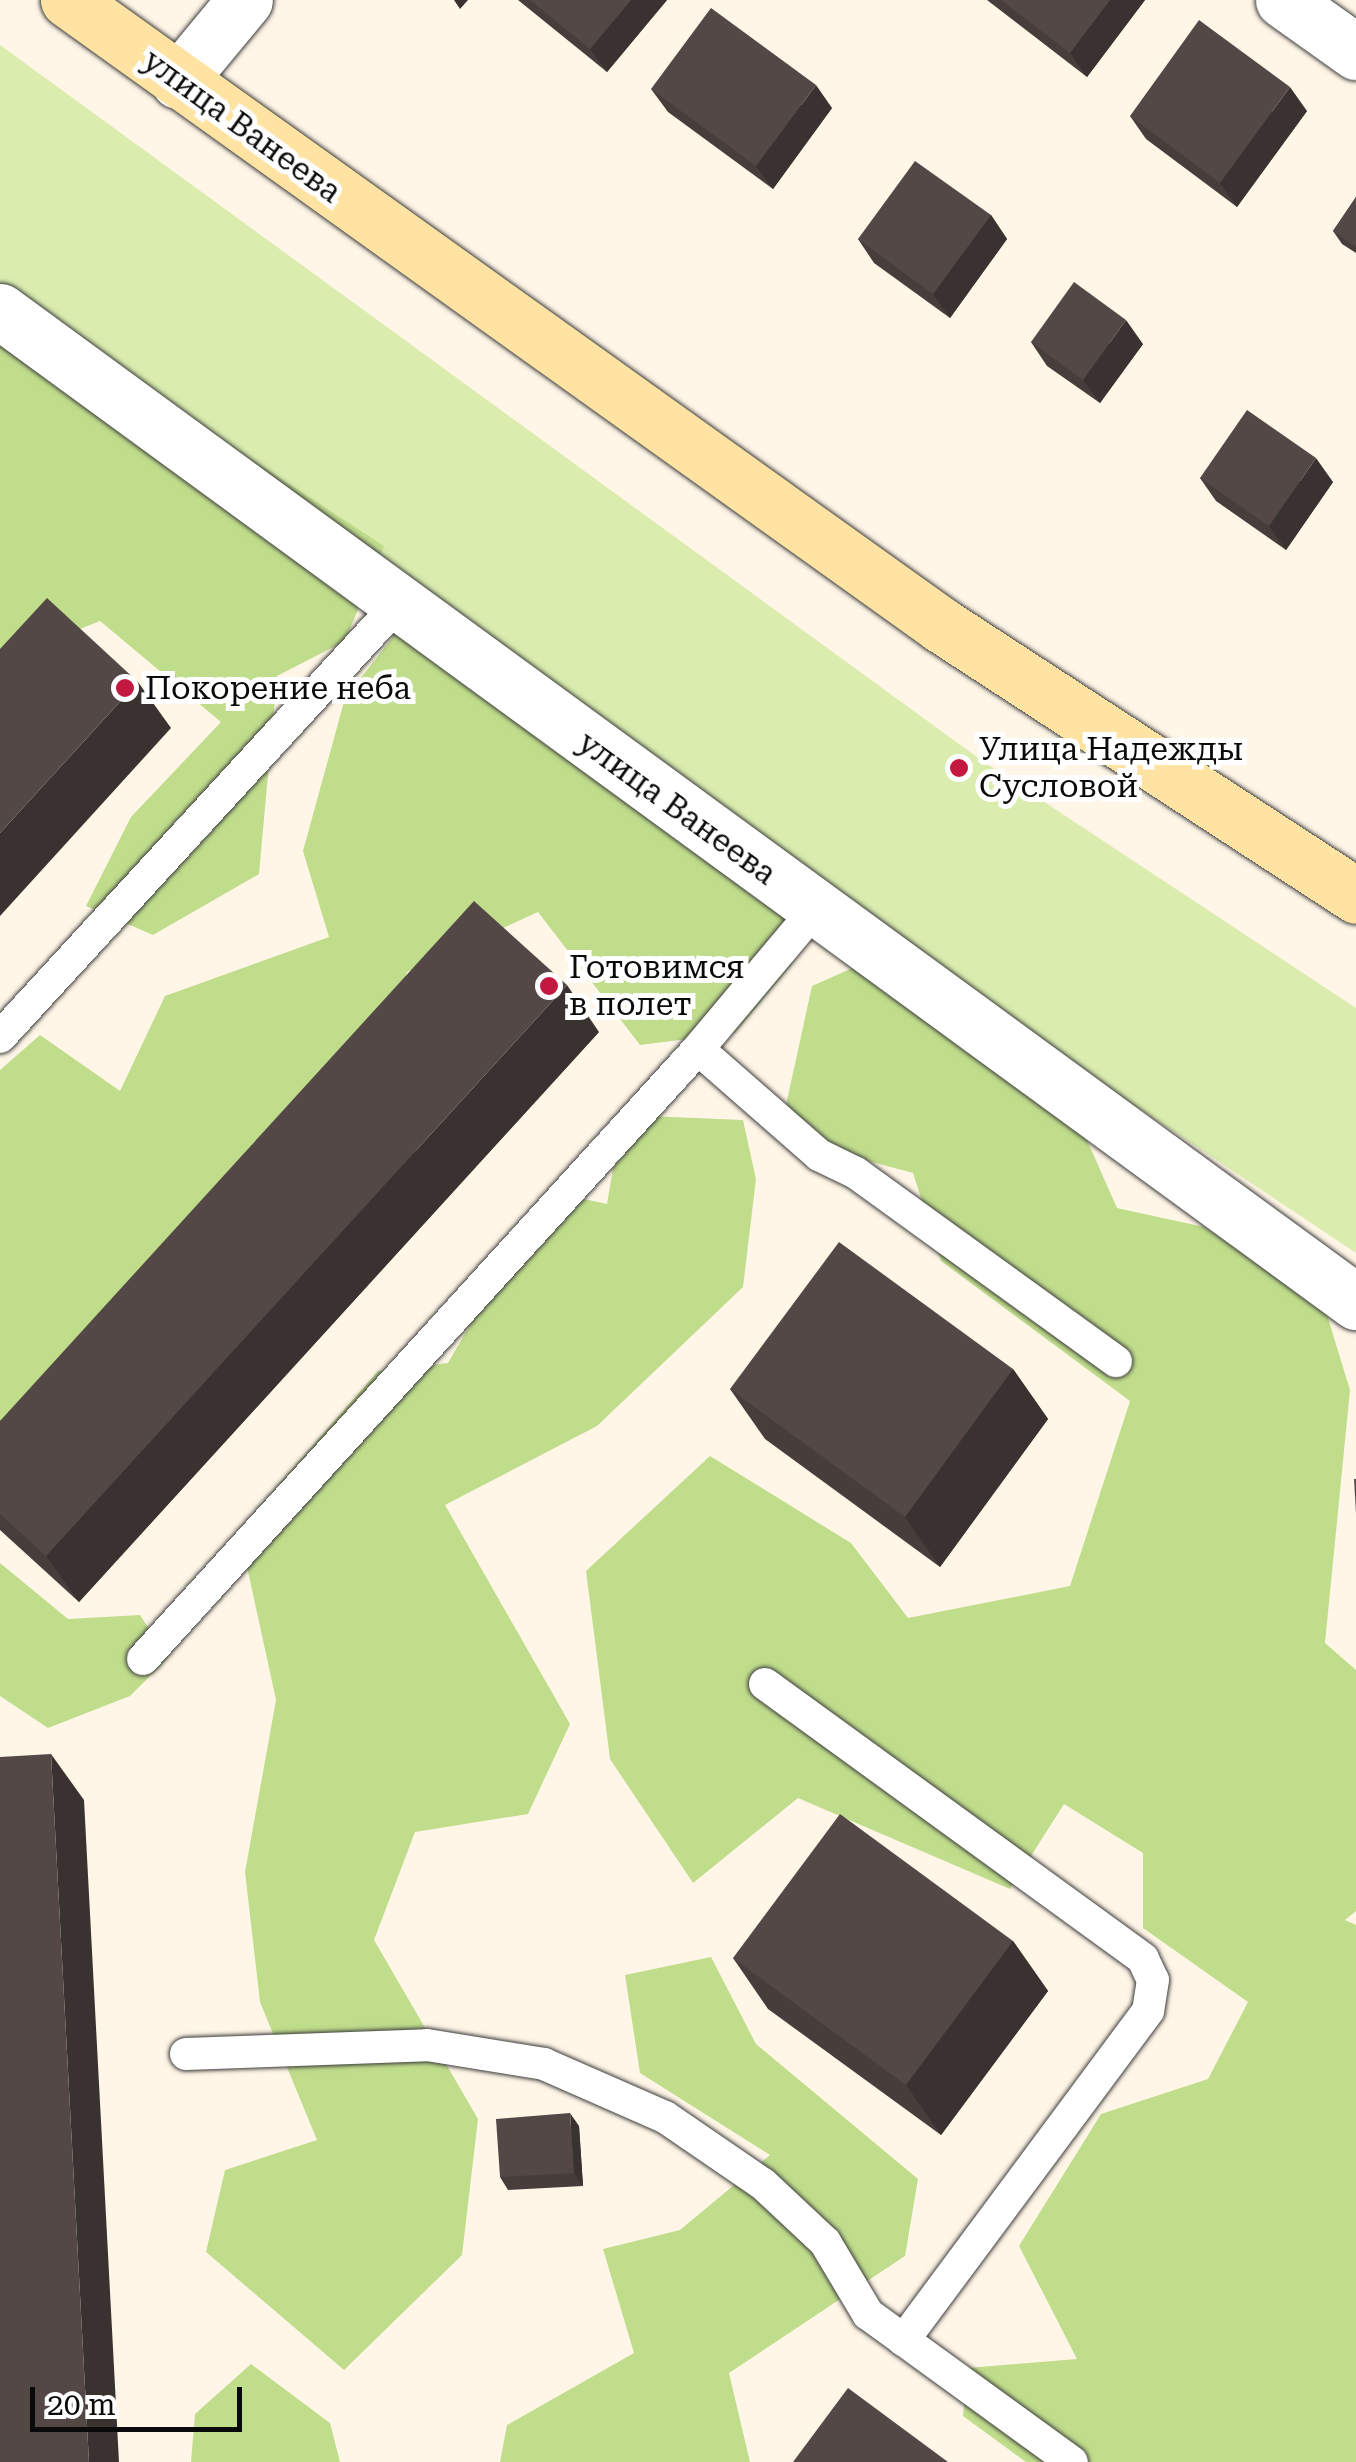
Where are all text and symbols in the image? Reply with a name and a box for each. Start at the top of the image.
street label: улица Ванеева [135,41,349,211]
place label: Покорение неба [145,669,411,707]
marker: Покорение неба [114,677,136,699]
street label: улица Ванеева [570,723,784,893]
place label: Улица Надежды Сусловой [979,731,1243,806]
marker: Улица Надежды Сусловой [948,757,970,779]
place label: Готовимся в полет [569,949,745,1024]
marker: Готовимся в полет [538,975,560,997]
scale bar [35,2367,248,2429]
text: 20 m [47,2387,116,2422]

